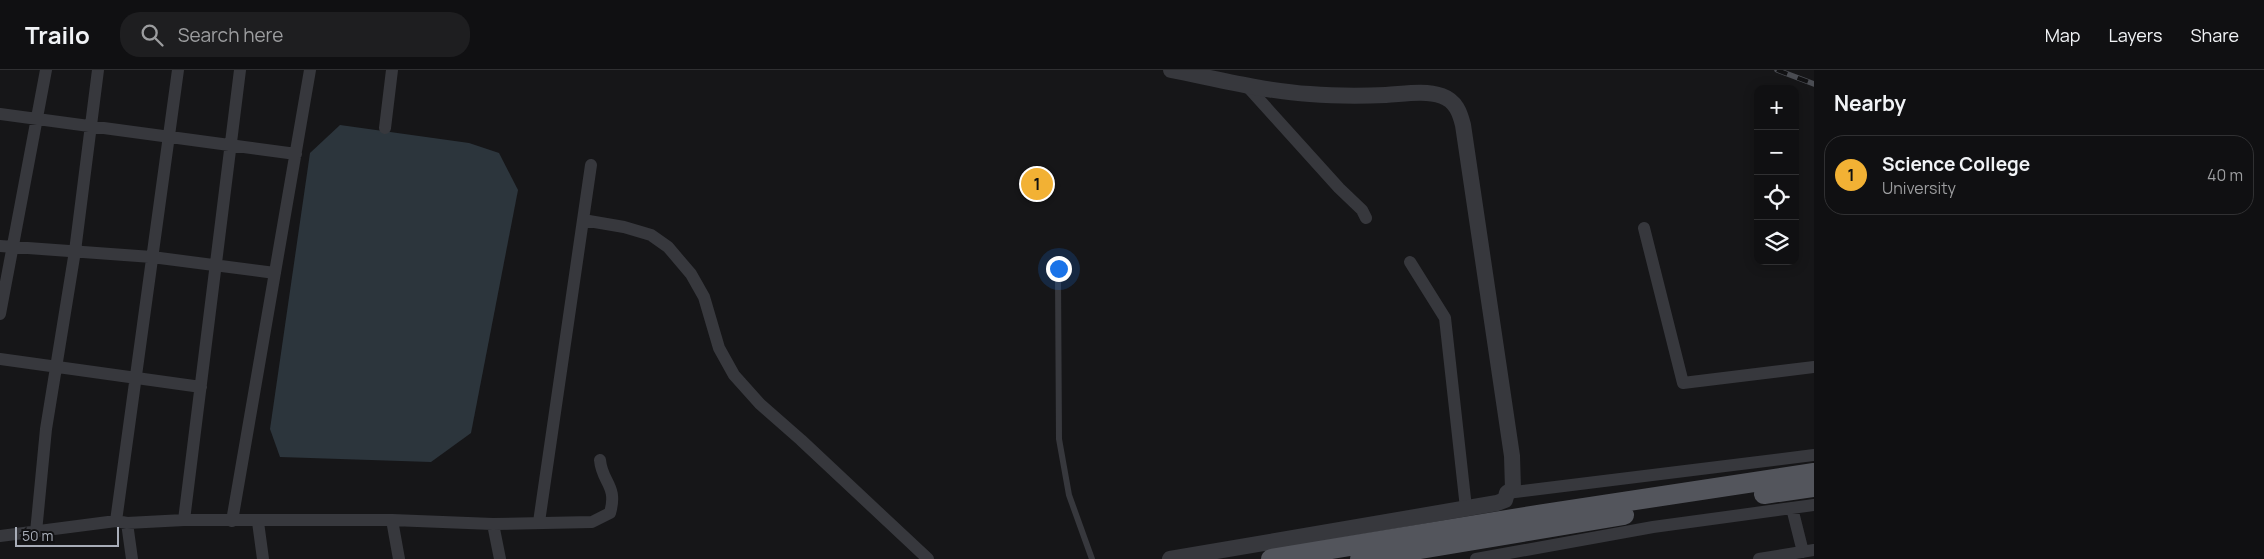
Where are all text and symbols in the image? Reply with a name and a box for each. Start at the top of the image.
search box [120,12,470,57]
text: Trailo [25,18,90,51]
icon: search [138,21,166,49]
text: Search here [178,22,283,48]
text: Map [2045,23,2080,47]
text: Layers [2108,23,2162,47]
text: Share [2190,23,2239,47]
map controls [1754,85,1799,265]
button: + [1754,85,1799,130]
text: Nearby [1834,89,1906,117]
button: − [1754,130,1799,175]
text: Science College [1882,151,2030,177]
text: 1 [1847,164,1855,186]
text: 40 m [2207,164,2243,186]
pin: 1 [1021,165,1053,203]
button: locate [1754,175,1799,220]
text: University [1882,177,1956,199]
button: layers [1754,220,1799,265]
your location [1046,256,1072,282]
scale bar [15,524,119,547]
text: 50 m [22,526,53,545]

